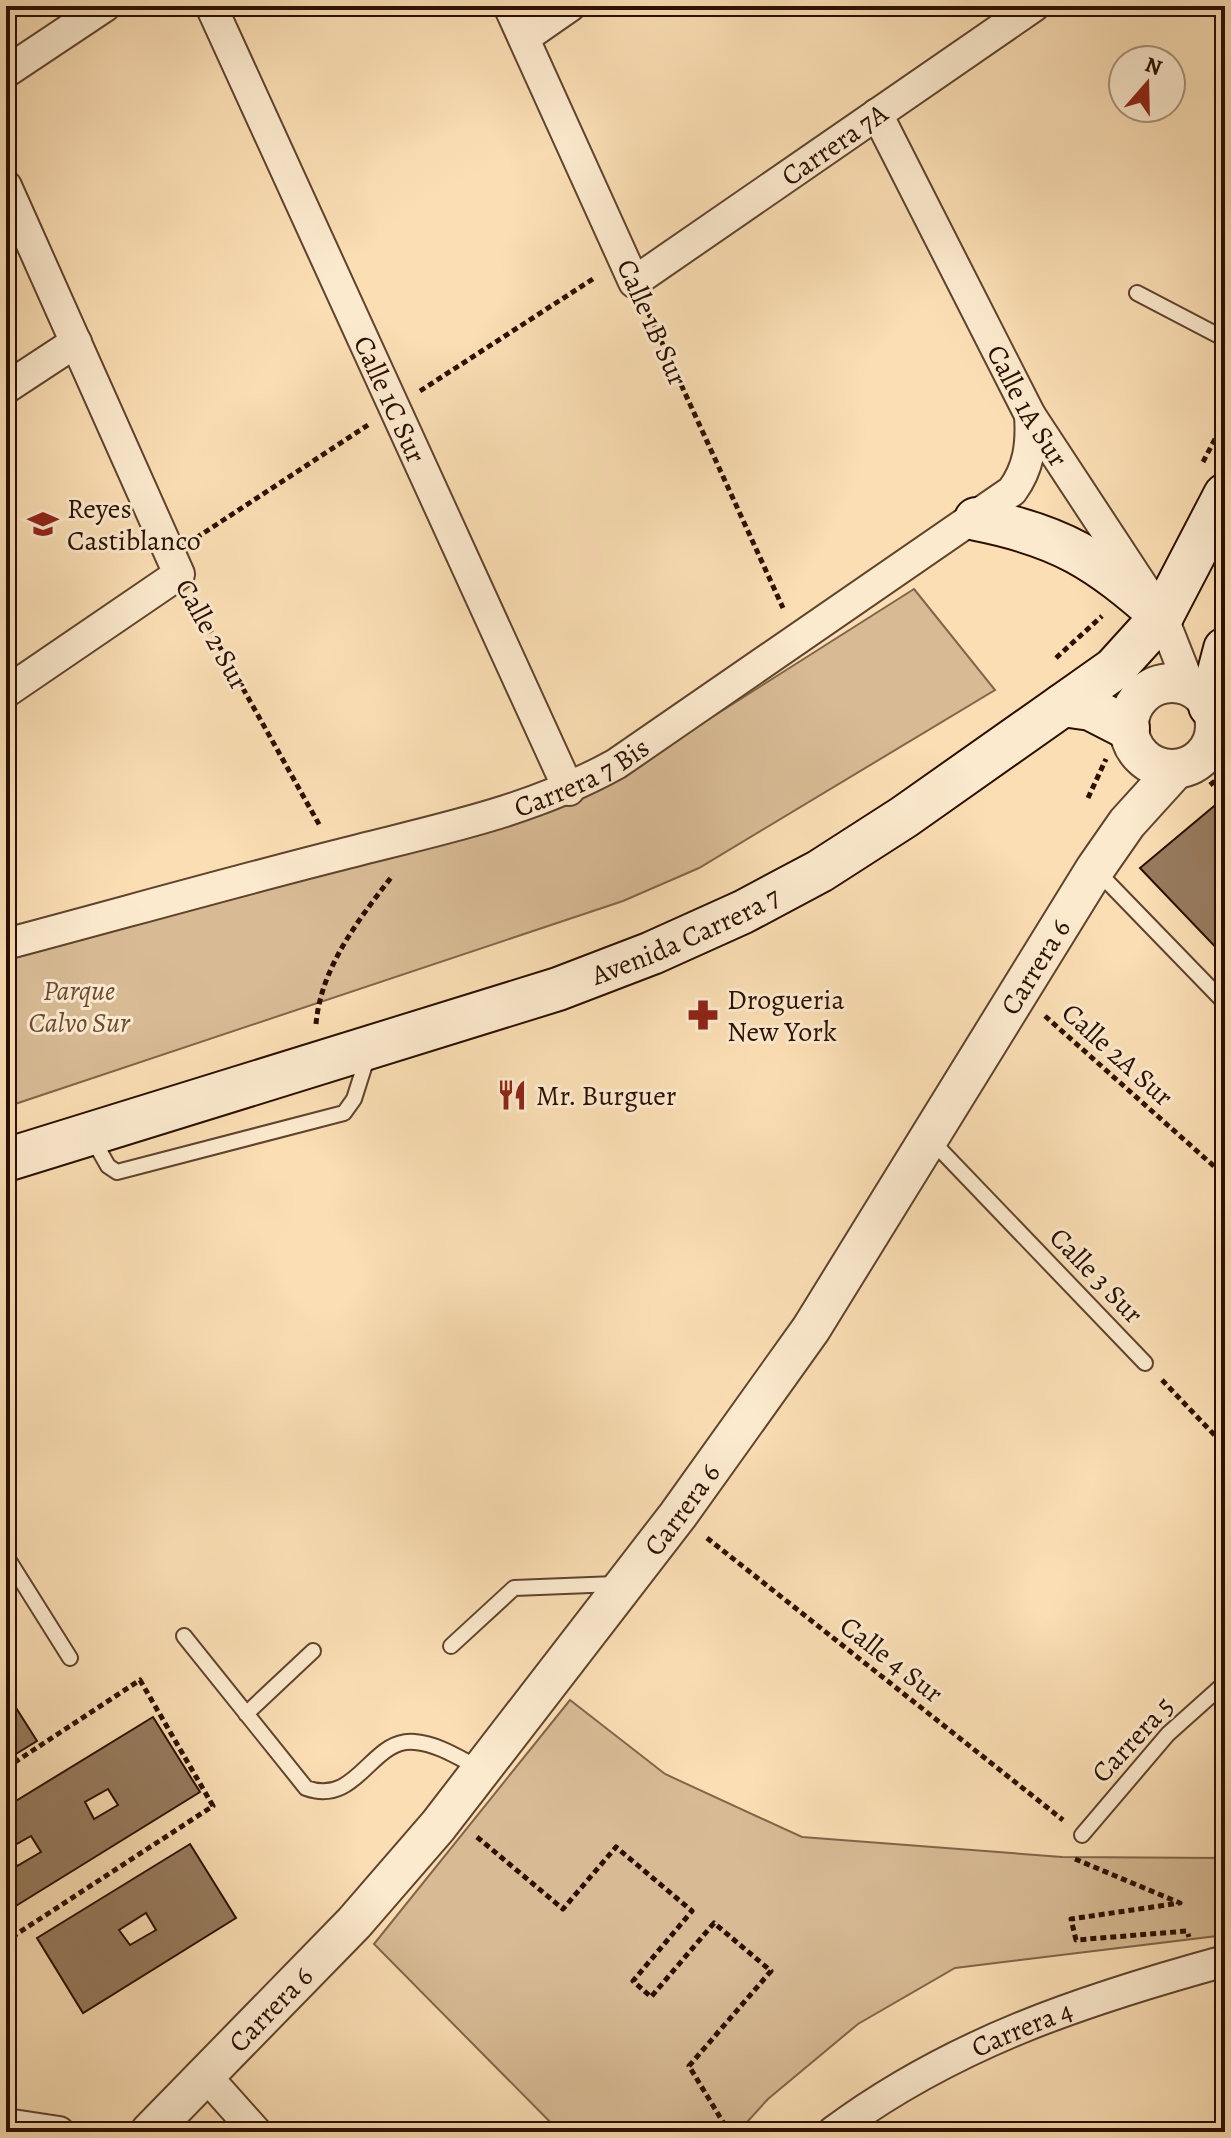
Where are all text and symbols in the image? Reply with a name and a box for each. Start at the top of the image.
north arrow [1107,44,1187,124]
text: N [1141,49,1166,83]
street label: Carrera 7A [774,94,896,195]
street label: Calle 1B Sur [607,253,697,392]
street label: Calle 1C Sur [344,330,435,469]
street label: Calle 1A Sur [977,338,1077,474]
place label: Reyes Castiblanco [67,490,201,560]
school or university icon: Reyes Castiblanco [26,507,60,541]
street label: Calle 2 Sur [166,572,258,697]
street label: Carrera 7 Bis [509,729,657,827]
street label: Avenida Carrera 7 [585,878,787,995]
street label: Carrera 6 [992,912,1080,1022]
park label: Parque Calvo Sur [28,972,131,1042]
place label: Drogueria New York [727,981,844,1051]
street label: Calle 2A Sur [1053,994,1182,1115]
pharmacy icon: Drogueria New York [686,998,720,1032]
place label: Mr. Burguer [536,1077,677,1115]
restaurant icon: Mr. Burguer [495,1078,529,1112]
street label: Calle 3 Sur [1041,1219,1152,1332]
street label: Carrera 6 [635,1456,729,1564]
street label: Calle 4 Sur [832,1607,951,1712]
street label: Carrera 5 [1083,1688,1183,1791]
street label: Carrera 6 [220,1958,322,2061]
street label: Carrera 4 [965,1992,1078,2067]

